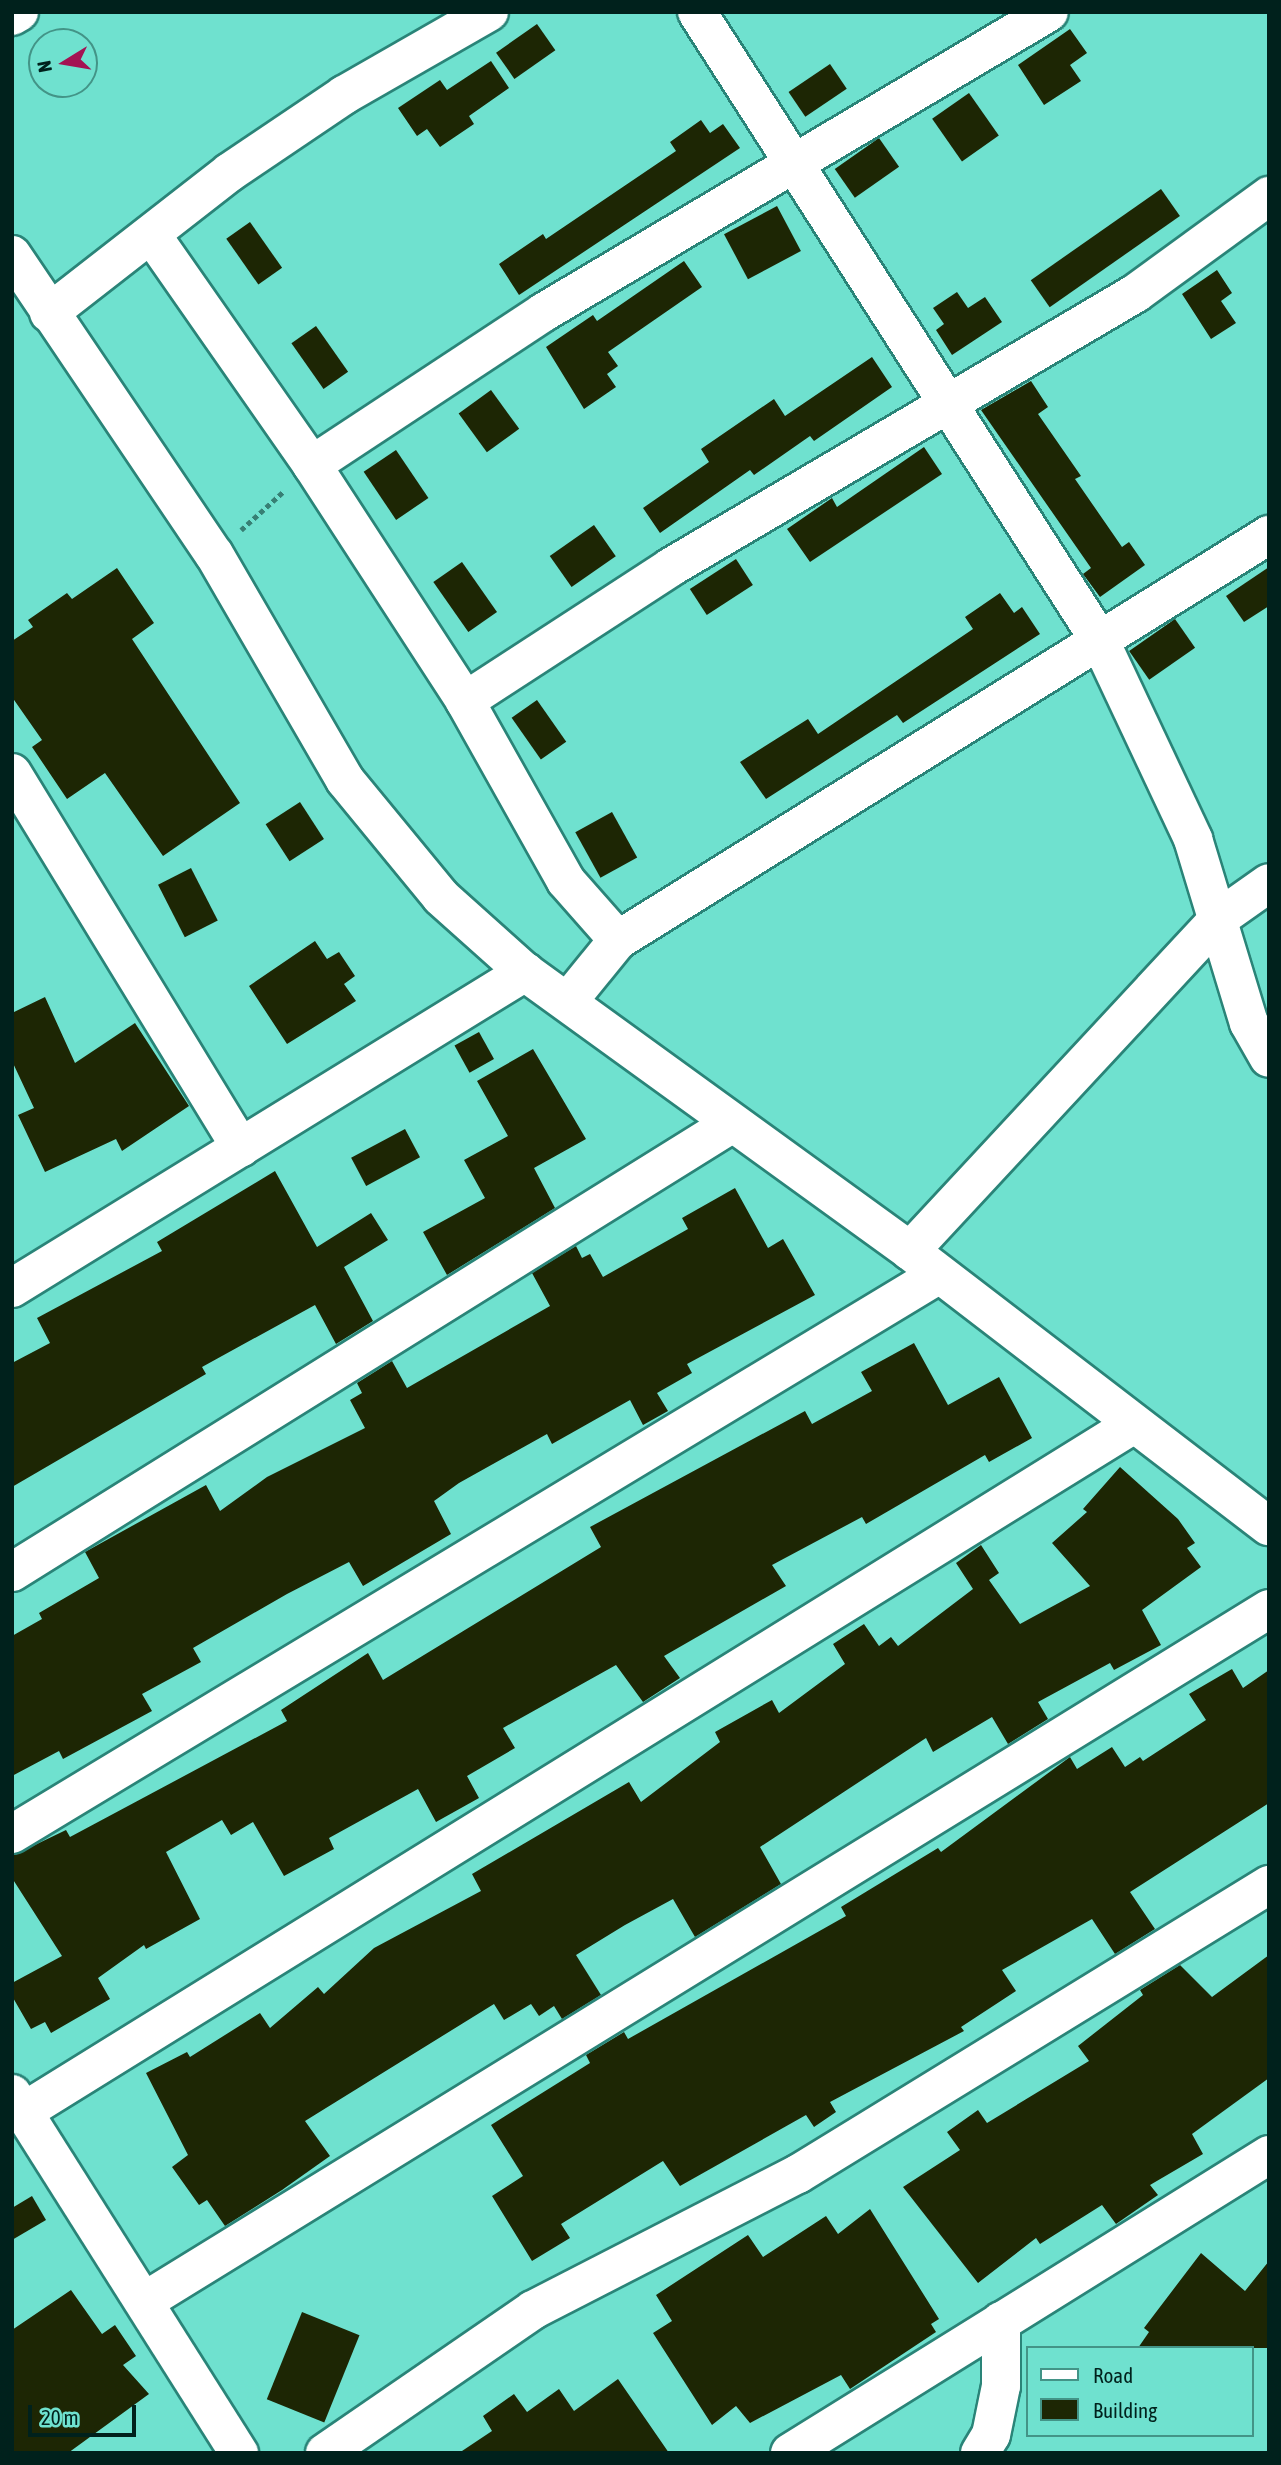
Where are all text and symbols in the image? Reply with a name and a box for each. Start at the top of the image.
north arrow [28,28,98,98]
text: N [32,59,56,74]
legend [1026,2346,1253,2437]
text: Road [1093,2363,1133,2387]
scale bar [32,2392,140,2436]
text: Building [1093,2398,1157,2422]
text: 20 m [41,2405,79,2429]

